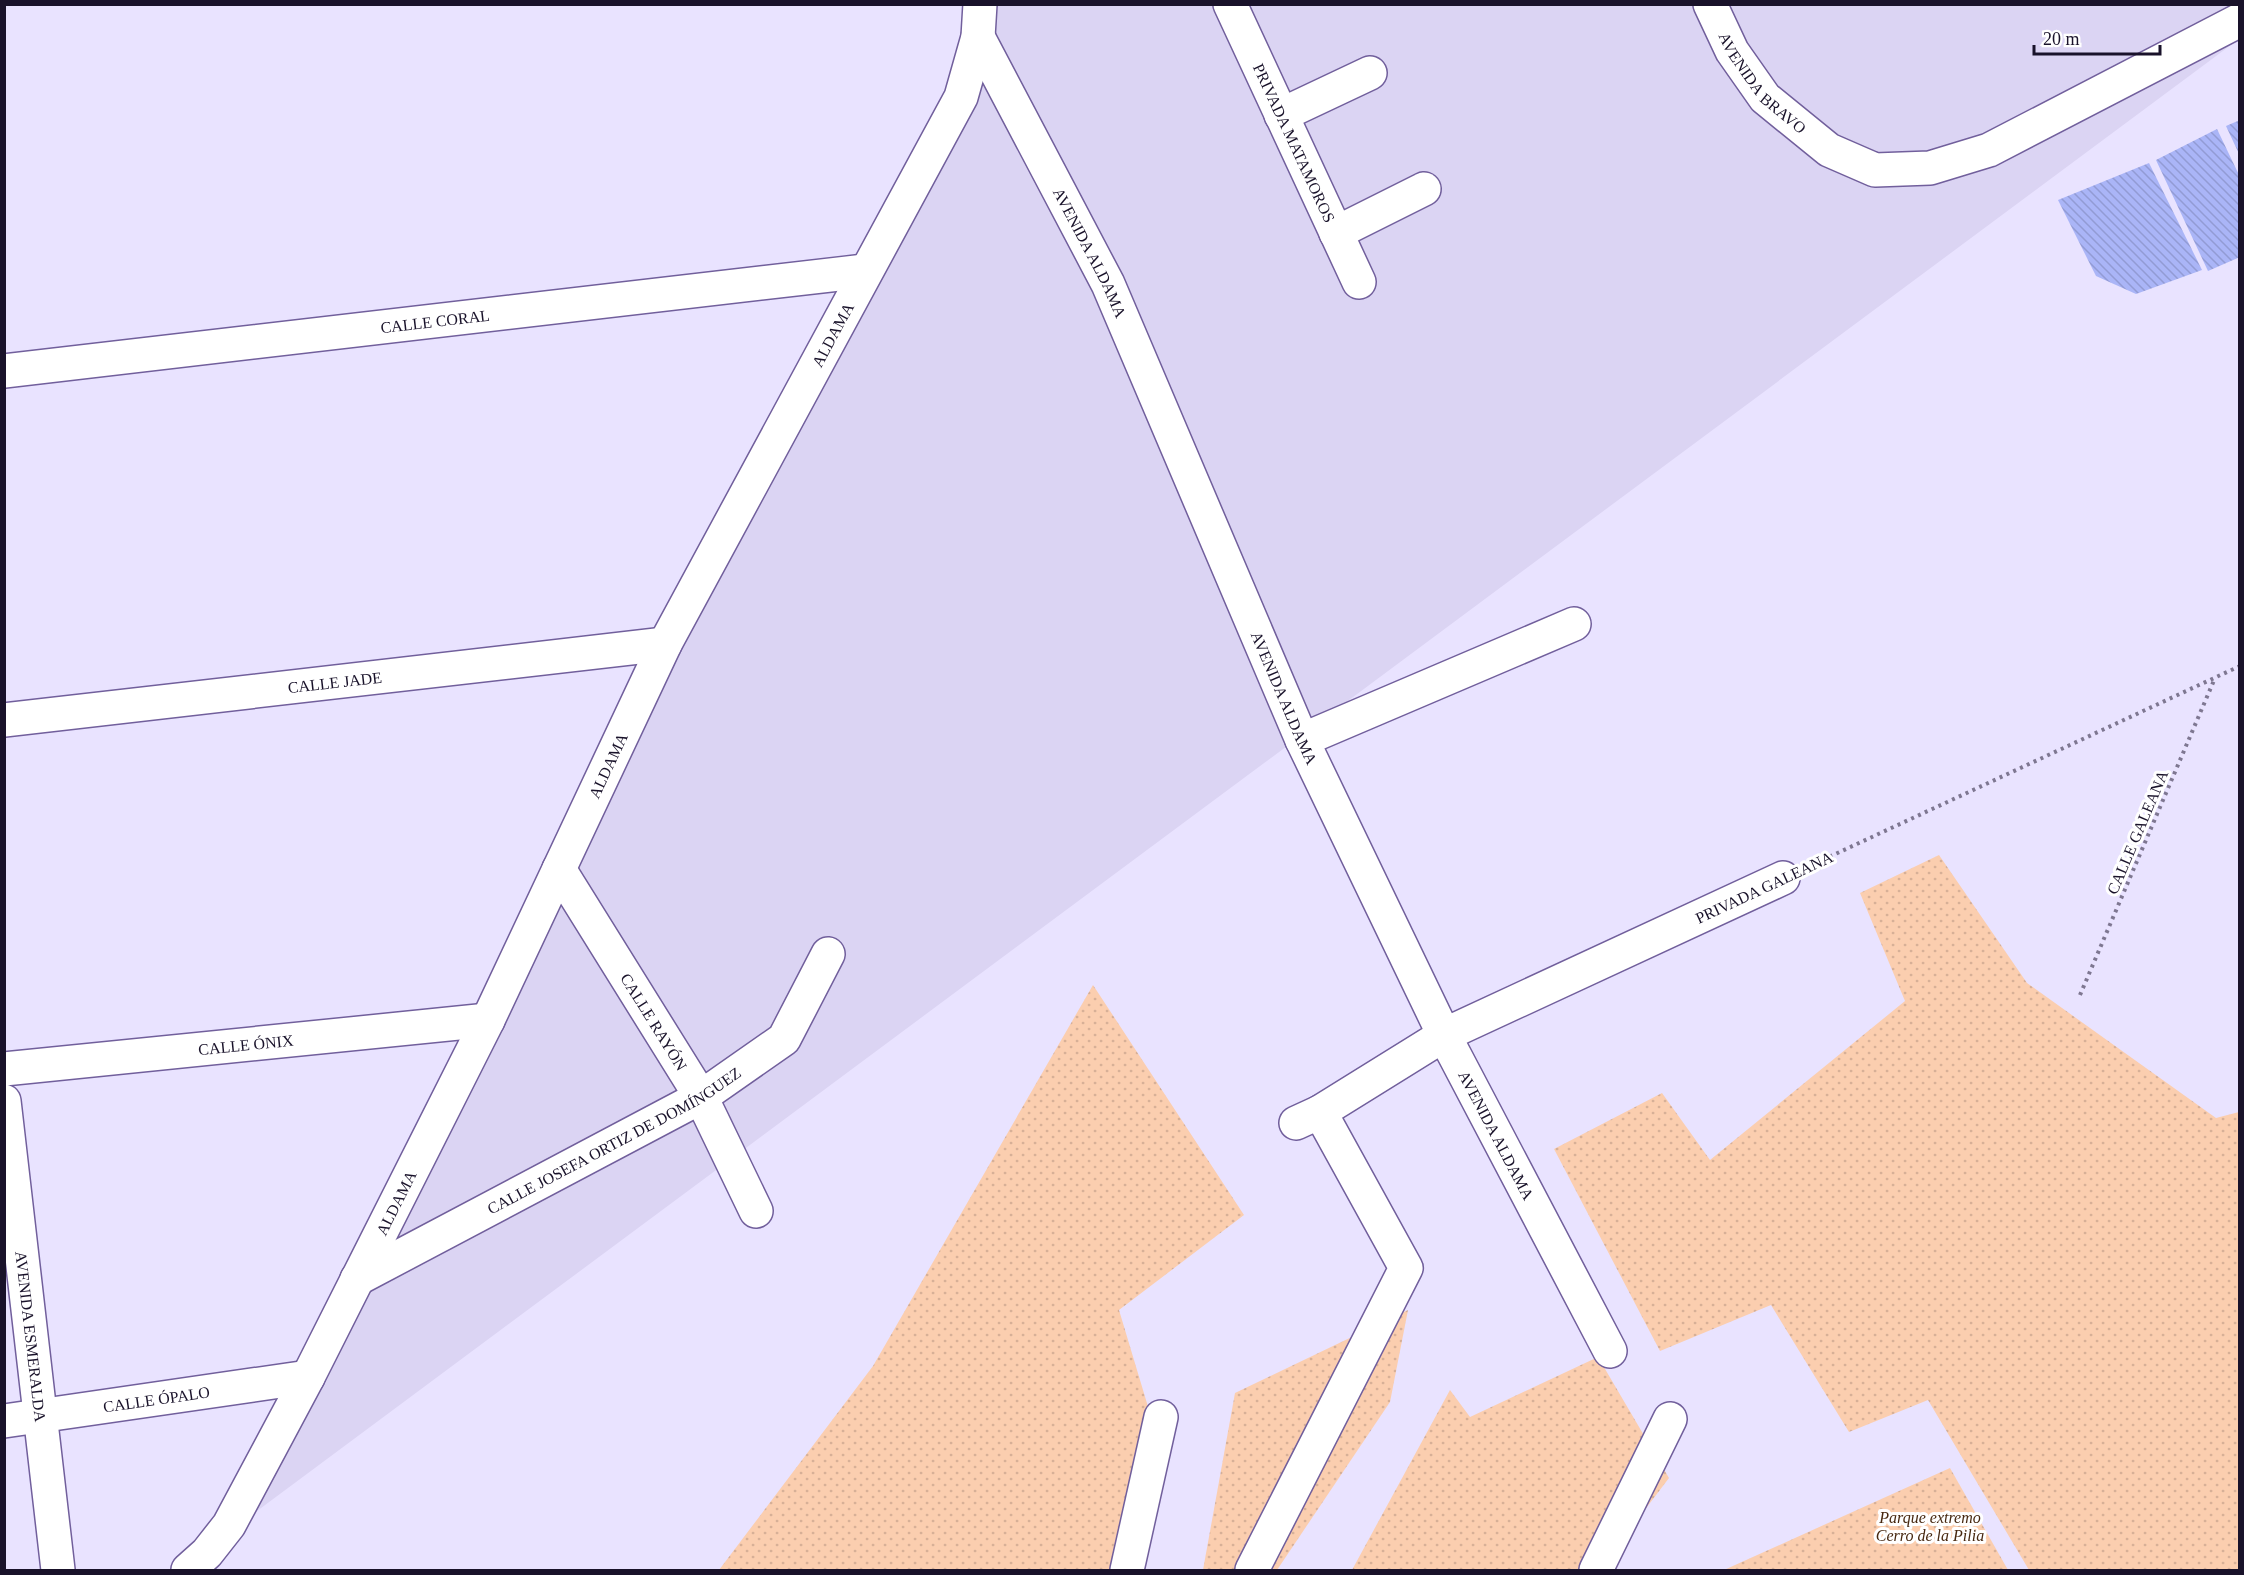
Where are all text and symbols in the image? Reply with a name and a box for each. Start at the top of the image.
scale bar [2034,18,2160,56]
text: 20 m [2043,29,2080,49]
street label: AVENIDA BRAVO [1715,30,1809,137]
street label: PRIVADA MATAMOROS [1250,61,1338,225]
street label: AVENIDA ALDAMA [1050,185,1129,321]
street label: ALDAMA [809,300,857,370]
street label: CALLE CORAL [380,307,491,336]
street label: AVENIDA ALDAMA [1248,629,1321,768]
street label: CALLE JADE [287,669,383,696]
street label: ALDAMA [586,730,631,801]
street label: CALLE GALEANA [2104,767,2171,897]
street label: PRIVADA GALEANA [1693,848,1836,927]
street label: CALLE RAYÓN [617,970,691,1074]
street label: CALLE ÓNIX [197,1032,295,1058]
street label: CALLE JOSEFA ORTIZ DE DOMÍNGUEZ [485,1064,744,1217]
street label: AVENIDA ALDAMA [1455,1068,1537,1203]
street label: ALDAMA [373,1167,420,1238]
street label: AVENIDA ESMERALDA [12,1250,49,1423]
street label: CALLE ÓPALO [102,1383,211,1416]
park label: Parque extremo Cerro de la Pilia [1876,1509,1984,1544]

